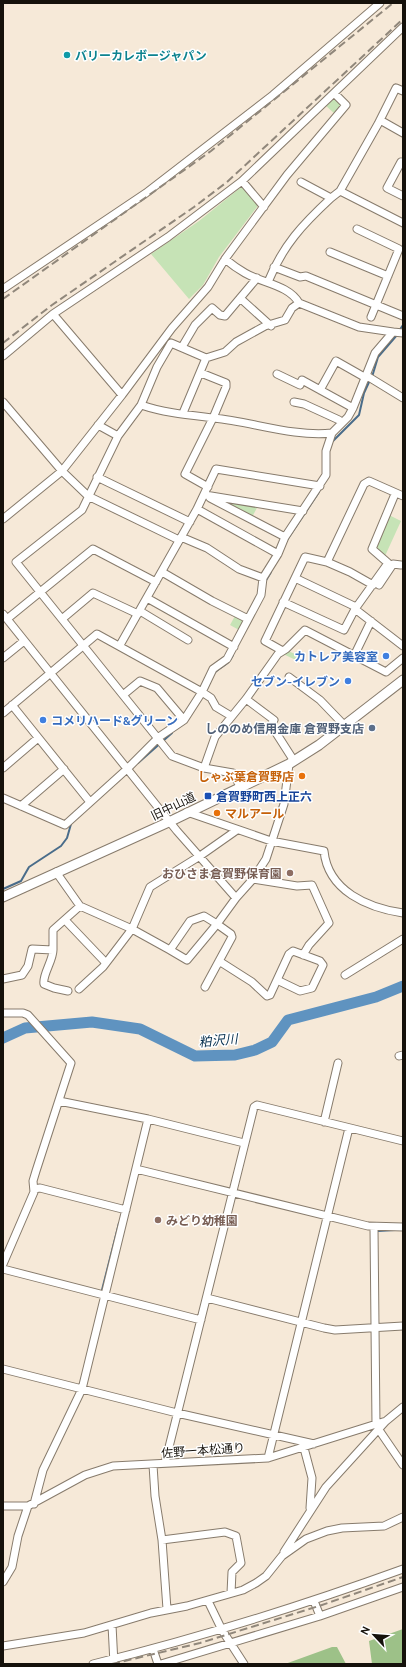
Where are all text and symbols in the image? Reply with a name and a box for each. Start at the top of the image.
place label: バリーカレボージャパン [75,48,207,63]
marker: バリーカレボージャパン [62,50,72,60]
place label: カトレア美容室 [294,649,378,664]
marker: カトレア美容室 [381,651,391,661]
place label: セブン-イレブン [251,674,340,689]
marker: セブン-イレブン [343,676,353,686]
place label: コメリハード&グリーン [51,713,178,728]
marker: コメリハード&グリーン [38,715,48,725]
place label: しののめ信用金庫 倉賀野支店 [205,721,364,736]
marker: しののめ信用金庫 倉賀野支店 [367,723,377,733]
place label: しゃぶ葉倉賀野店 [198,769,294,784]
marker: しゃぶ葉倉賀野店 [297,771,307,781]
street label: 旧中山道 [148,789,198,823]
place label: 倉賀野町西上正六 [216,789,312,804]
marker: 倉賀野町西上正六 [203,791,213,801]
place label: マルアール [225,806,284,821]
marker: マルアール [212,808,222,818]
place label: おひさま倉賀野保育園 [162,866,282,881]
marker: おひさま倉賀野保育園 [285,868,295,878]
water label: 粕沢川 [198,1030,240,1050]
place label: みどり幼稚園 [166,1213,238,1228]
marker: みどり幼稚園 [153,1215,163,1225]
street label: 佐野一本松通り [161,1440,245,1460]
north arrow [354,1615,394,1655]
text: N [357,1624,373,1637]

